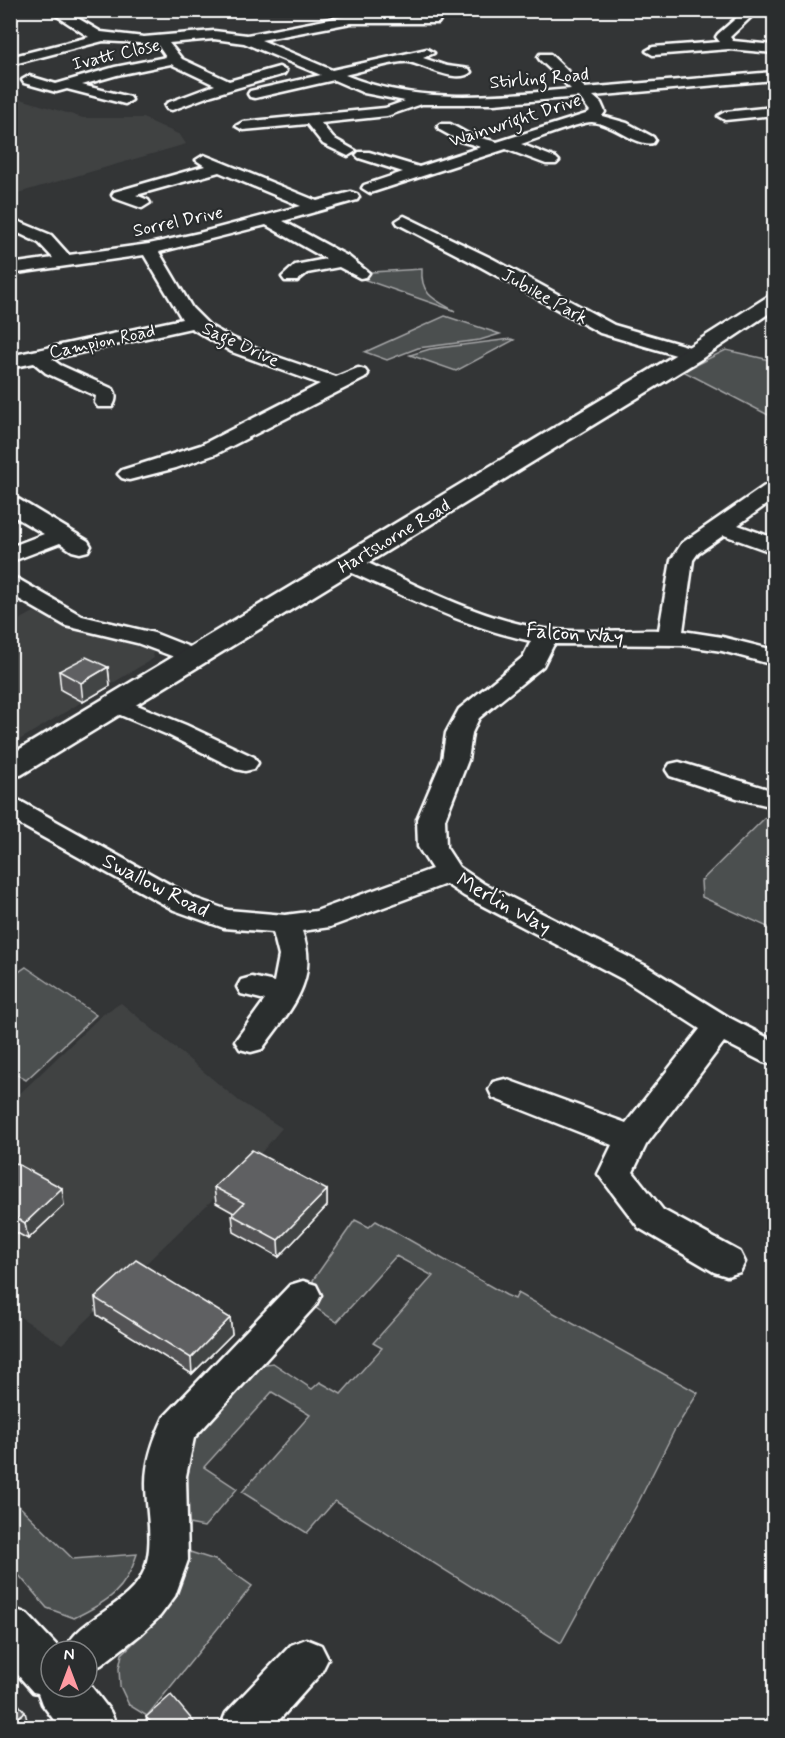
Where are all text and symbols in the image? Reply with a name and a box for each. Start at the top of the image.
street label: Ivatt Close [70,33,162,77]
street label: Stirling Road [488,63,590,97]
street label: Wainwright Drive [446,88,585,155]
street label: Sorrel Drive [131,201,225,243]
street label: Jubilee Park [497,263,592,331]
street label: Sage Drive [197,317,283,375]
street label: Campion Road [47,319,157,365]
street label: Hartshorne Road [334,494,455,580]
street label: Falcon Way [525,617,625,651]
street label: Swallow Road [97,847,214,925]
street label: Merlin Way [451,866,556,941]
north arrow [39,1639,99,1699]
text: N [64,1645,74,1666]

